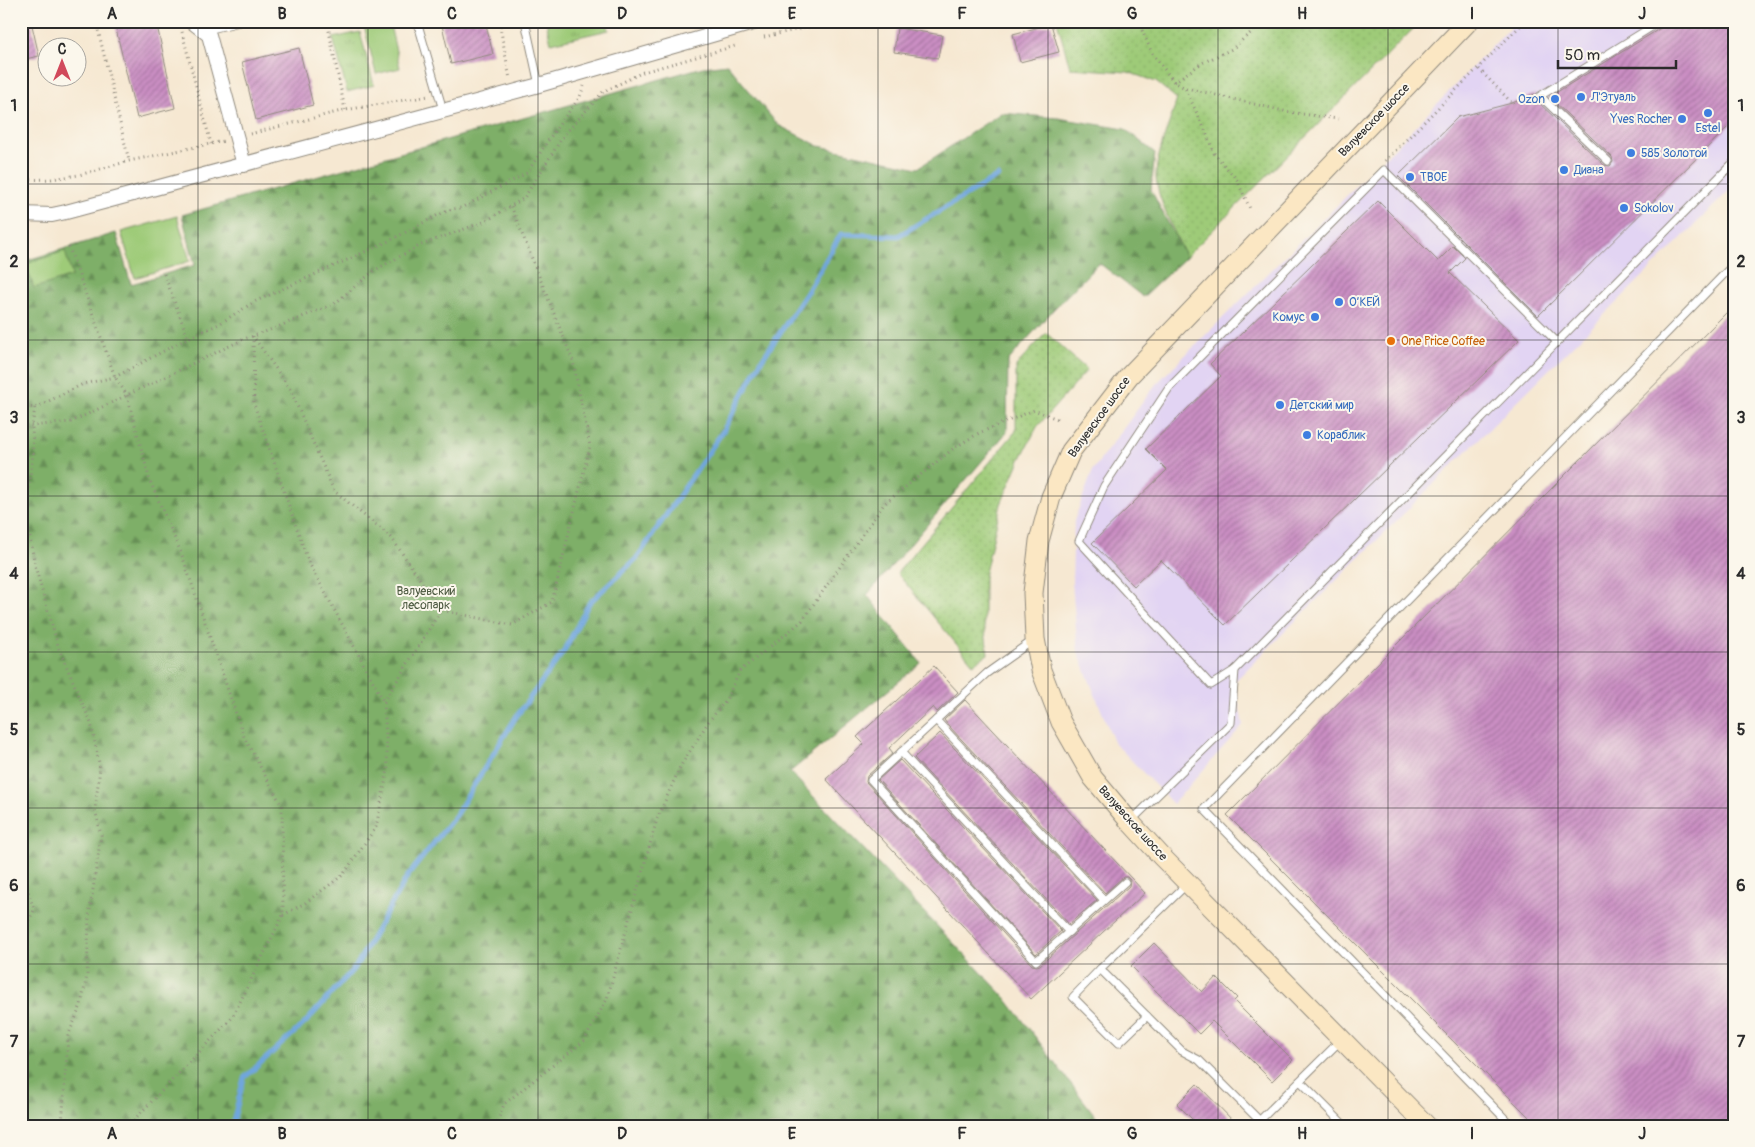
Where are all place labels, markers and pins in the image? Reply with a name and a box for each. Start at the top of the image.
place label: Л'Этуаль [1590,90,1636,105]
marker: Л'Этуаль [1575,91,1587,103]
place label: Ozon [1518,92,1545,107]
marker: Ozon [1549,93,1561,105]
marker: Estel [1702,107,1714,119]
place label: Yves Rocher [1609,112,1673,127]
marker: Yves Rocher [1676,113,1688,125]
place label: Estel [1695,121,1721,136]
place label: 585 Золотой [1641,146,1708,161]
marker: 585 Золотой [1625,147,1637,159]
place label: Диана [1573,163,1604,178]
marker: Диана [1558,164,1570,176]
place label: ТВОЕ [1420,170,1447,185]
marker: ТВОЕ [1404,171,1416,183]
place label: Sokolov [1634,201,1674,216]
marker: Sokolov [1618,202,1630,214]
place label: О’КЕЙ [1349,295,1380,310]
marker: О’КЕЙ [1333,296,1345,308]
place label: Комус [1273,310,1305,325]
marker: Комус [1309,311,1321,323]
place label: One Price Coffee [1401,334,1485,349]
marker: One Price Coffee [1385,335,1397,347]
place label: Детский мир [1289,398,1354,413]
marker: Детский мир [1274,399,1286,411]
place label: Кораблик [1317,428,1366,443]
marker: Кораблик [1301,429,1313,441]

